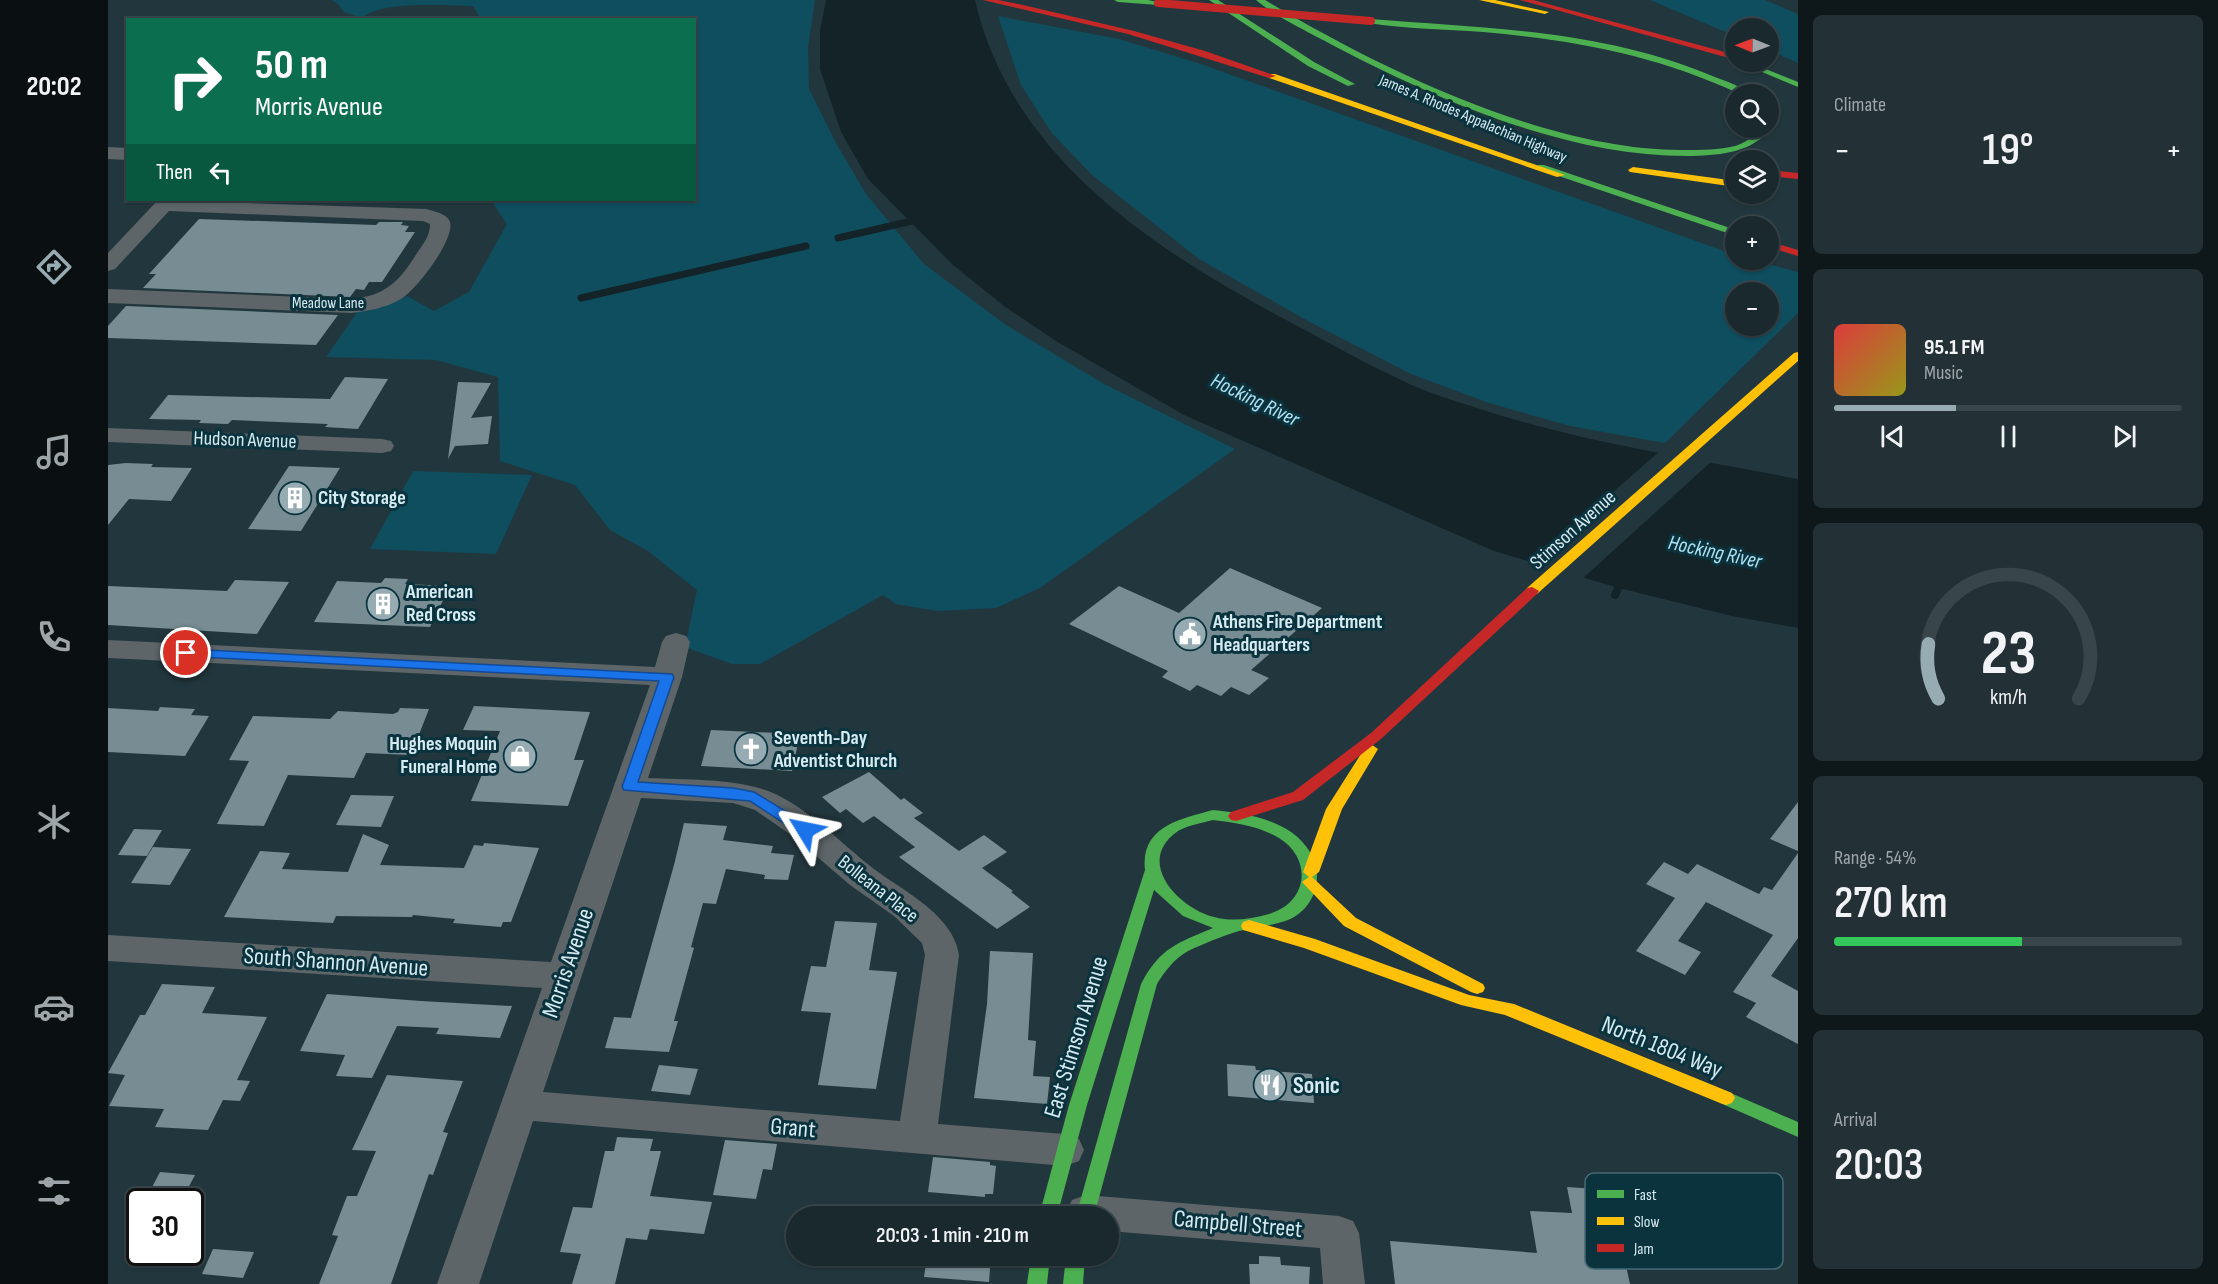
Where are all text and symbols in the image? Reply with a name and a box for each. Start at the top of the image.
north arrow [1725,18,1779,72]
map controls [1725,18,1779,336]
text: 50 m [255,40,328,91]
icon: right [156,42,234,120]
street label: James A. Rhodes Appalachian Highway [1375,70,1570,167]
text: 20:02 [26,71,82,103]
button: search [1725,84,1779,138]
text: Morris Avenue [255,91,383,123]
text: Climate [1834,93,1886,117]
text: 19° [1982,123,2034,178]
text: − [1834,131,1850,171]
text: + [2166,131,2182,171]
button: layers [1725,150,1779,204]
icon: left [204,156,237,189]
text: Then [156,159,192,186]
button: + [1725,216,1779,270]
icon: directions [33,246,75,288]
button: − [1725,282,1779,336]
street label: Meadow Lane [292,294,364,313]
text: 95.1 FM [1924,334,1984,361]
text: Music [1924,361,1963,385]
water label: Hocking River [1207,368,1304,432]
icon: previous [1876,420,1909,453]
icon: pause [1992,420,2025,453]
icon: next [2108,420,2141,453]
street label: Hudson Avenue [193,426,297,454]
icon: music [33,431,75,473]
building icon: City Storage [277,480,313,516]
street label: Stimson Avenue [1525,485,1621,575]
place label: City Storage [318,486,406,510]
water label: Hocking River [1666,530,1765,574]
place label: American Red Cross [405,580,476,627]
building icon: American Red Cross [365,586,401,622]
place label: Athens Fire Department Headquarters [1212,610,1383,657]
icon: phone [33,616,75,658]
public building icon: Athens Fire Department Headquarters [1172,616,1208,652]
text: 23 [1980,617,2036,692]
pin [160,627,211,678]
icon: arrive [169,636,202,669]
text: km/h [1989,685,2027,710]
place label: Seventh-Day Adventist Church [773,726,897,773]
church icon: Seventh-Day Adventist Church [733,731,769,767]
place label: Hughes Moquin Funeral Home [389,732,497,779]
shop icon: Hughes Moquin Funeral Home [502,738,538,774]
position arrow [773,798,837,862]
icon: climate [33,801,75,843]
text: Range · 54% [1834,846,1916,870]
street label: Bolleana Place [833,850,923,928]
text: 270 km [1834,876,1948,931]
street label: Morris Avenue [536,905,600,1021]
street label: South Shannon Avenue [243,941,429,983]
street label: East Stimson Avenue [1038,953,1114,1121]
icon: car [33,986,75,1028]
street label: North 1804 Way [1597,1010,1727,1084]
restaurant icon: Sonic [1252,1067,1288,1103]
place label: Sonic [1293,1071,1340,1100]
text: Arrival [1834,1108,1877,1132]
street label: Grant [769,1112,817,1144]
text: 20:03 [1834,1138,1923,1193]
icon: filters [33,1170,75,1212]
legend [1585,1173,1783,1269]
text: Fast [1634,1186,1657,1205]
speed limit sign: 30 [126,1188,204,1266]
street label: Campbell Street [1173,1204,1303,1244]
text: Slow [1634,1213,1659,1232]
text: 20:03 · 1 min · 210 m [876,1222,1029,1249]
text: Jam [1633,1240,1654,1259]

